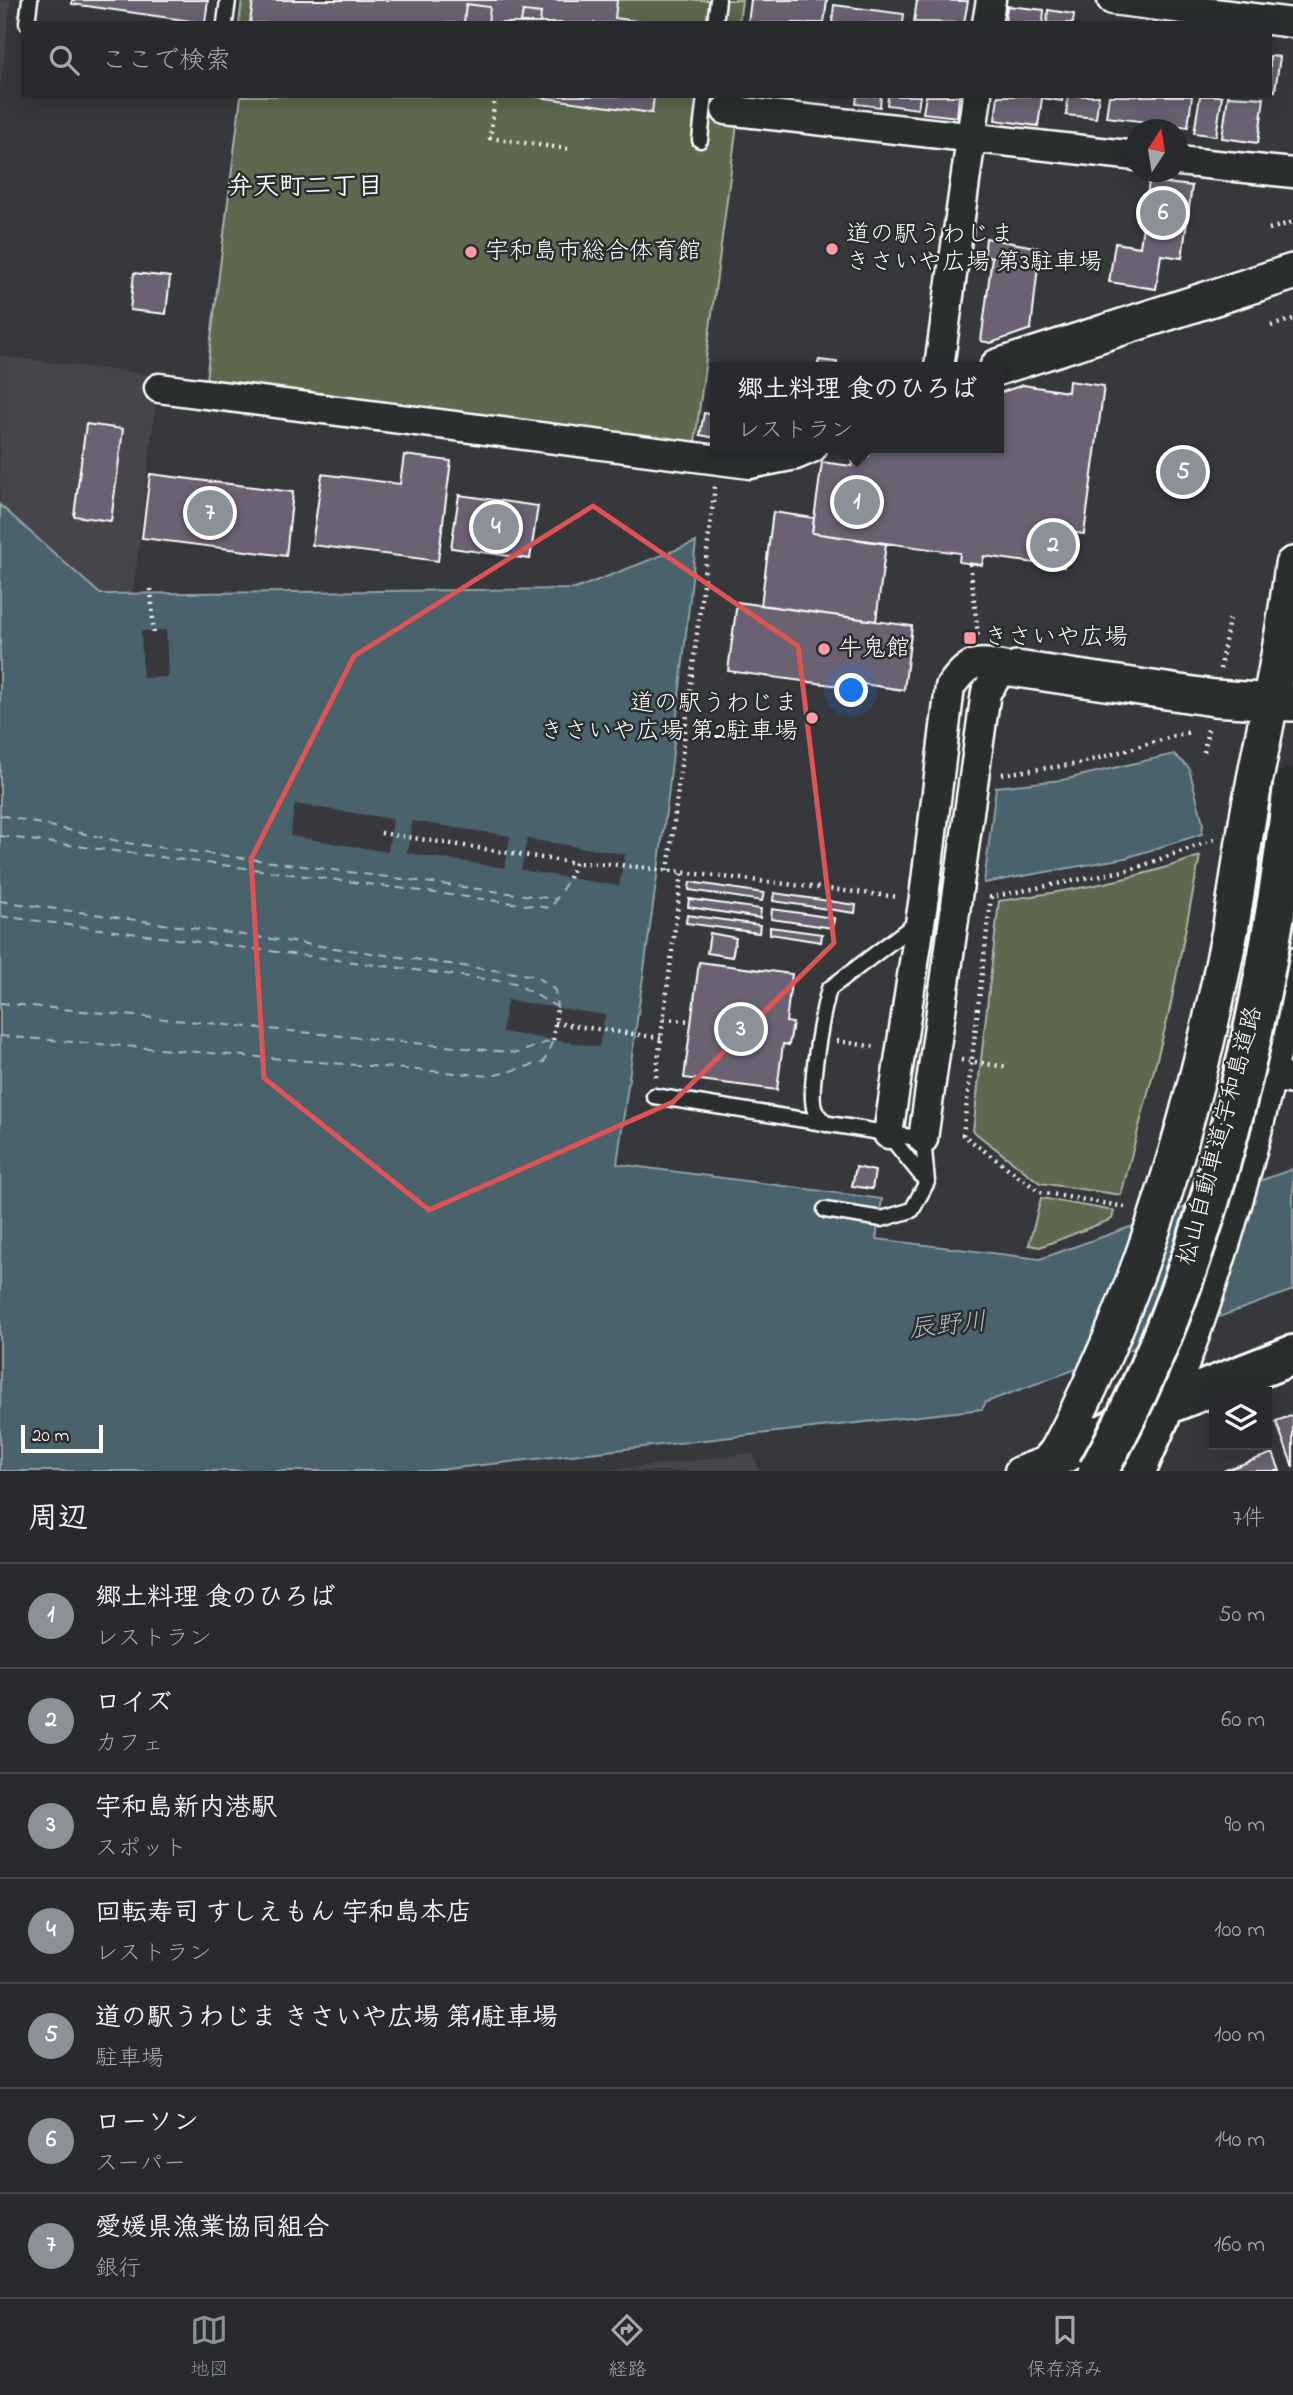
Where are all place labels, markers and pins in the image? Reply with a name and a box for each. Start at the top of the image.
pin: 6 [1140,187,1186,239]
place label: 道の駅うわじま きさいや広場 第3駐車場 [846,218,1102,281]
place label: 宇和島市総合体育館 [485,235,701,270]
marker: 道の駅うわじま きさいや広場 第3駐車場 [824,241,840,257]
marker: 宇和島市総合体育館 [463,244,479,260]
pin: 5 [1160,446,1206,498]
pin: 1 [834,476,880,528]
pin: 7 [187,487,233,539]
pin: 4 [473,501,519,553]
pin: 2 [1030,519,1076,571]
place label: きさいや広場 [984,621,1128,656]
marker: きさいや広場 [962,630,978,646]
place label: 牛鬼館 [838,632,910,667]
marker: 牛鬼館 [816,641,832,657]
place label: 道の駅うわじま きさいや広場 第2駐車場 [540,687,798,750]
marker: 道の駅うわじま きさいや広場 第2駐車場 [804,710,820,726]
pin: 3 [718,1003,764,1055]

